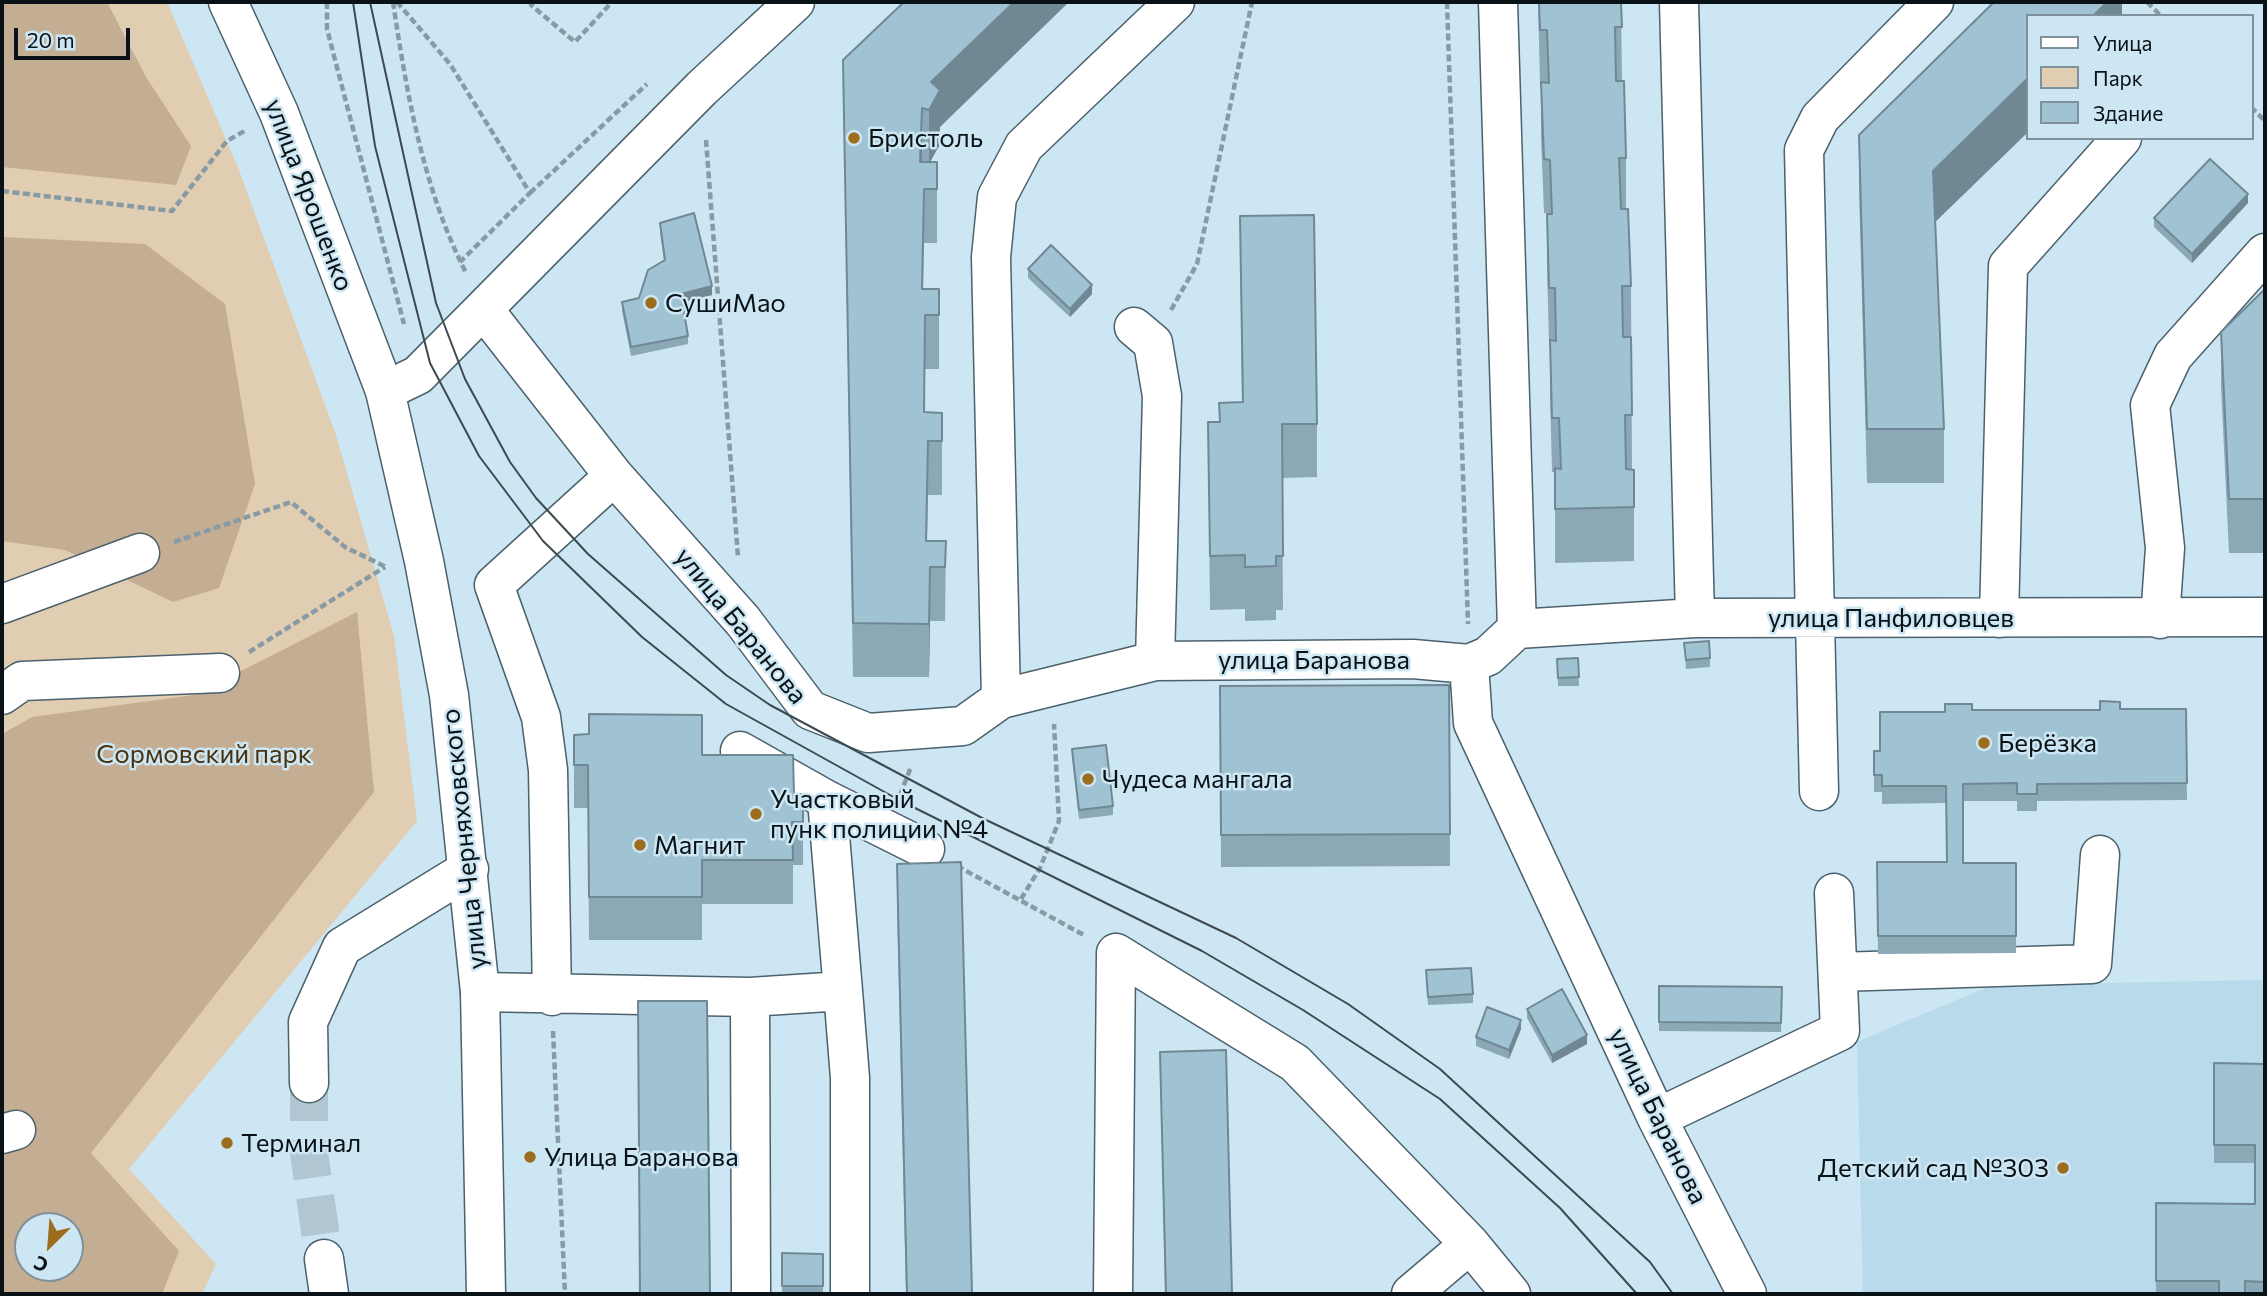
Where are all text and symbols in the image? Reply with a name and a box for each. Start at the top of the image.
scale bar [18,14,133,58]
legend [2025,14,2253,140]
text: 20 m [27,27,75,52]
text: Улица [2093,30,2152,55]
text: Парк [2093,65,2143,90]
street label: улица Ярошенко [258,95,360,295]
text: Здание [2093,100,2163,125]
place label: Бристоль [868,122,983,154]
marker: Бристоль [846,130,862,146]
place label: СушиМао [665,287,786,319]
marker: СушиМао [643,295,659,311]
street label: улица Баранова [668,542,814,710]
street label: улица Панфиловцев [1768,602,2014,634]
street label: улица Баранова [1218,644,1410,676]
street label: улица Черняховского [435,707,493,971]
place label: Берёзка [1998,727,2097,759]
marker: Берёзка [1976,735,1992,751]
park label: Сормовский парк [96,738,312,770]
place label: Чудеса мангала [1102,763,1293,795]
marker: Чудеса мангала [1080,771,1096,787]
place label: Участковый пунк полиции №4 [770,783,988,844]
marker: Участковый пунк полиции №4 [748,806,764,822]
place label: Магнит [654,829,745,861]
marker: Магнит [632,837,648,853]
street label: улица Баранова [1602,1023,1714,1209]
place label: Терминал [241,1127,361,1159]
marker: Терминал [219,1135,235,1151]
place label: Улица Баранова [544,1141,739,1173]
marker: Улица Баранова [522,1149,538,1165]
place label: Детский сад №303 [1818,1152,2049,1184]
marker: Детский сад №303 [2055,1160,2071,1176]
north arrow [14,1212,84,1282]
text: С [30,1252,52,1278]

